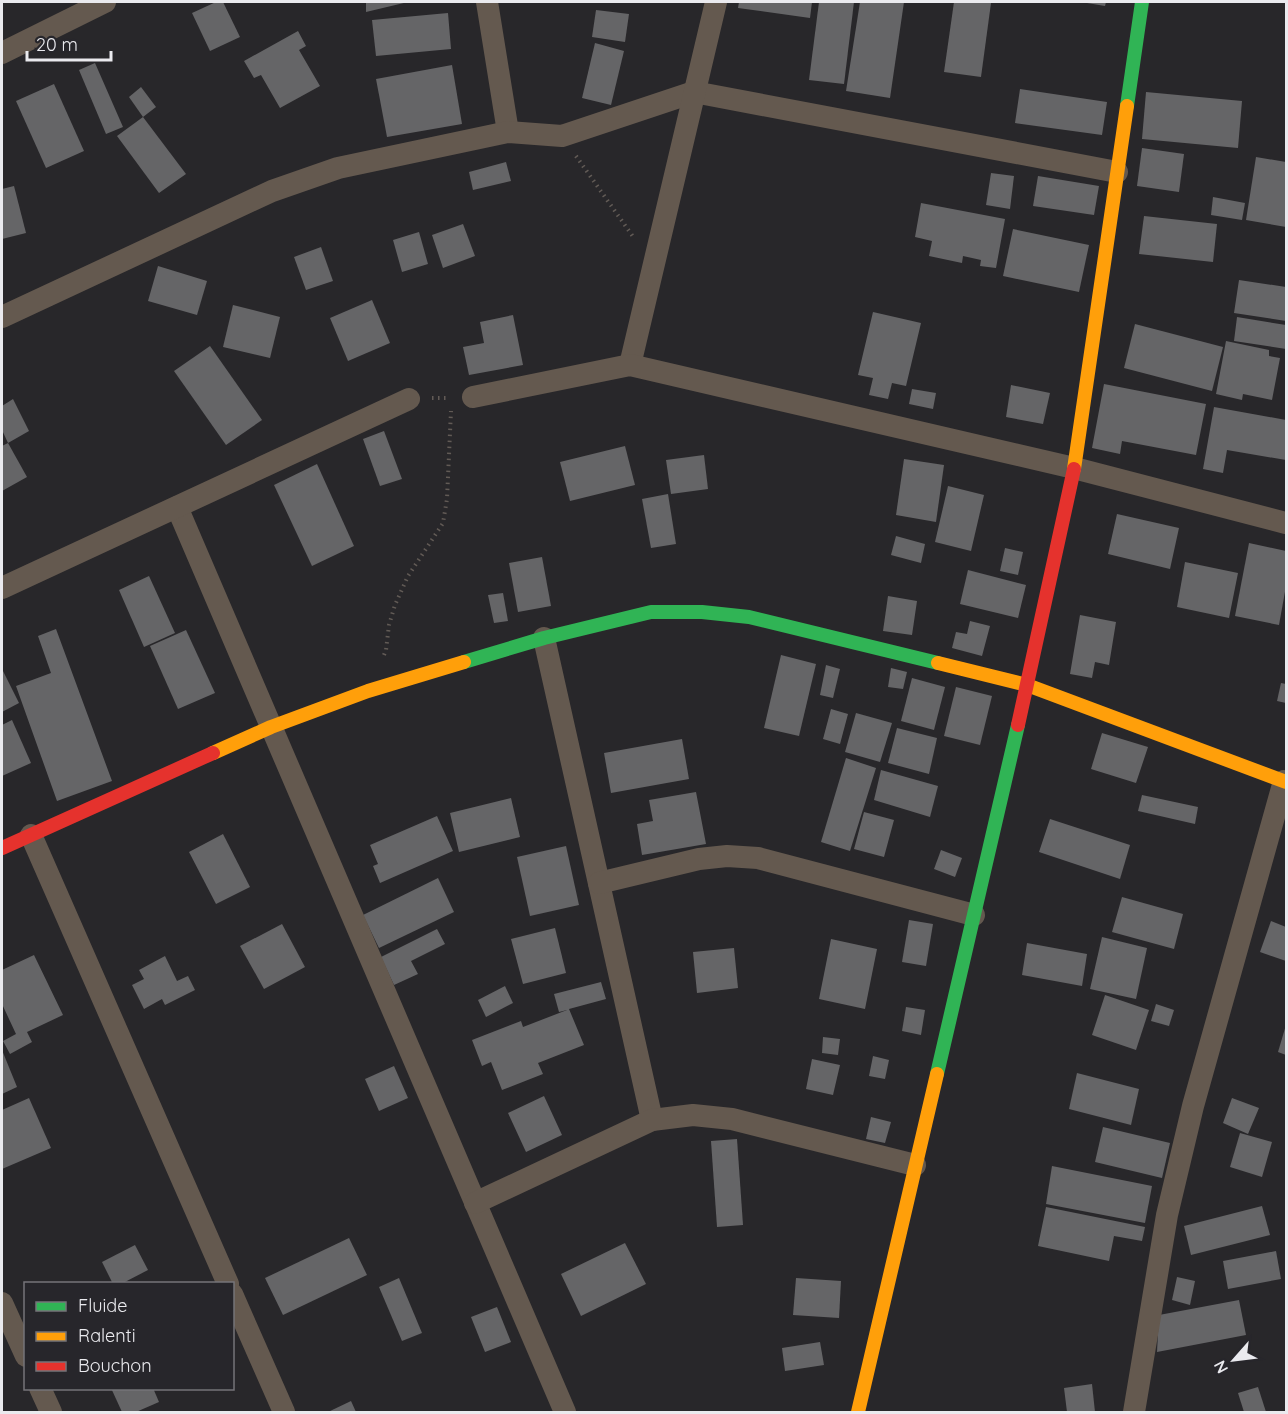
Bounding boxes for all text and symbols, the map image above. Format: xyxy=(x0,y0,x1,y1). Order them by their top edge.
scale bar xyxy=(27,24,111,62)
text: 20 m xyxy=(36,33,78,56)
legend xyxy=(24,1282,234,1390)
text: Fluide xyxy=(78,1294,127,1317)
text: Ralenti xyxy=(78,1324,136,1347)
north arrow xyxy=(1204,1330,1264,1390)
text: Bouchon xyxy=(78,1354,152,1377)
text: N xyxy=(1209,1357,1232,1377)

